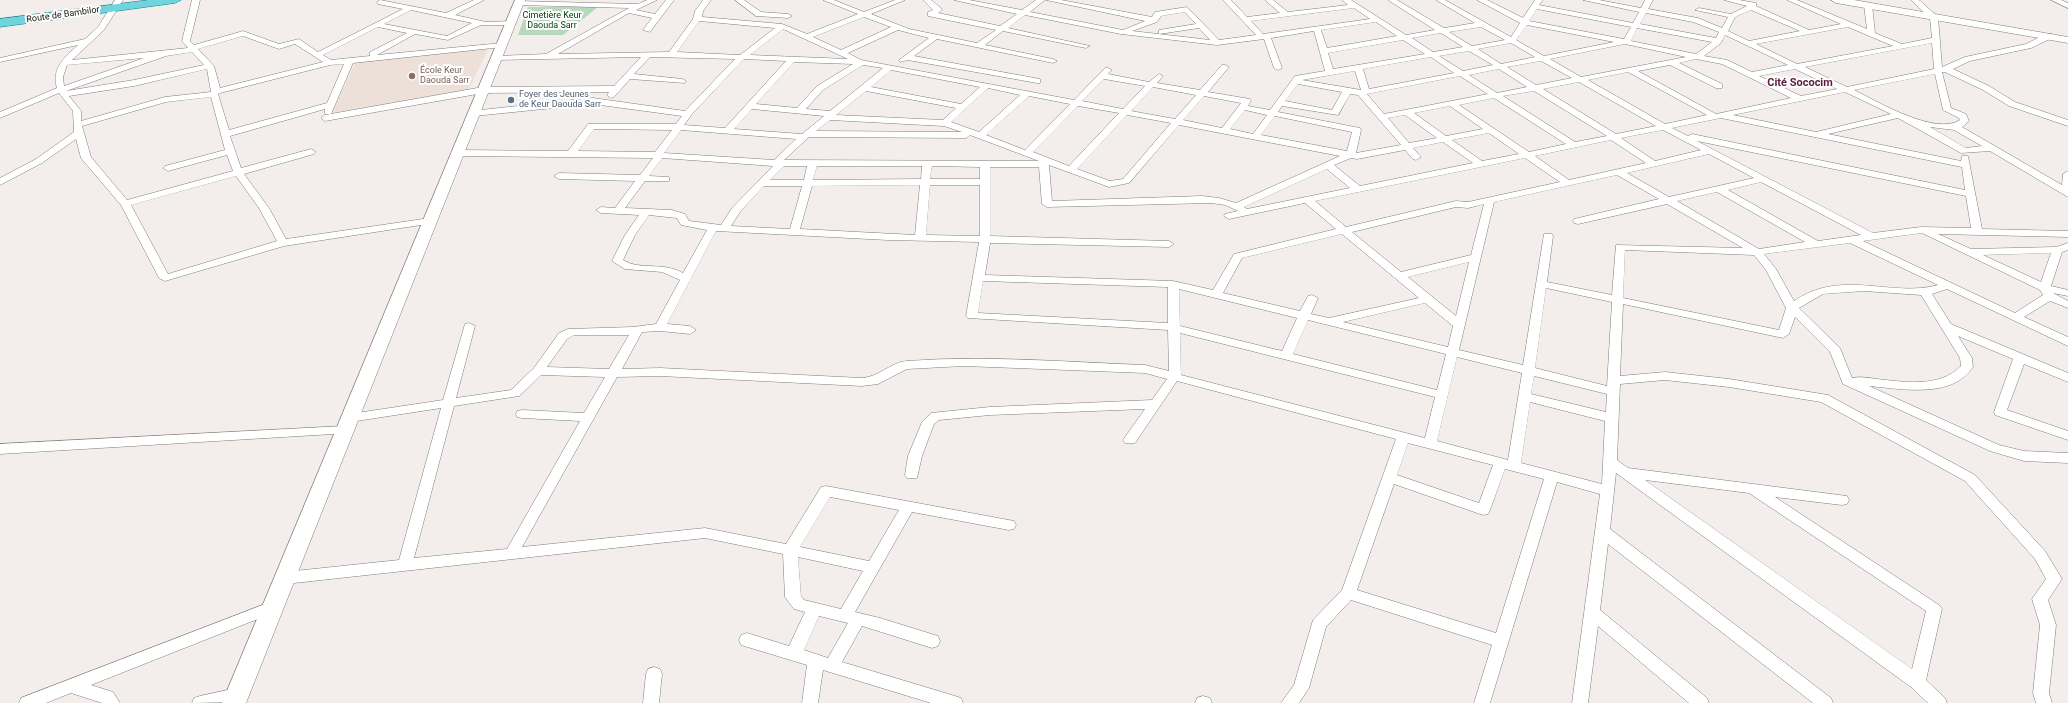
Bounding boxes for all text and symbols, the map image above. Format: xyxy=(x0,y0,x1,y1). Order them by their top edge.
street label: Route de Bambilor xyxy=(26,5,100,25)
park label: Cimetière Keur Daouda Sarr xyxy=(523,11,581,32)
place label: École Keur Daouda Sarr xyxy=(420,66,469,87)
marker: École Keur Daouda Sarr xyxy=(407,71,417,81)
district label: Cité Sococim xyxy=(1767,76,1833,90)
place label: Foyer des Jeunes de Keur Daouda Sarr xyxy=(519,90,601,111)
marker: Foyer des Jeunes de Keur Daouda Sarr xyxy=(506,95,516,105)

